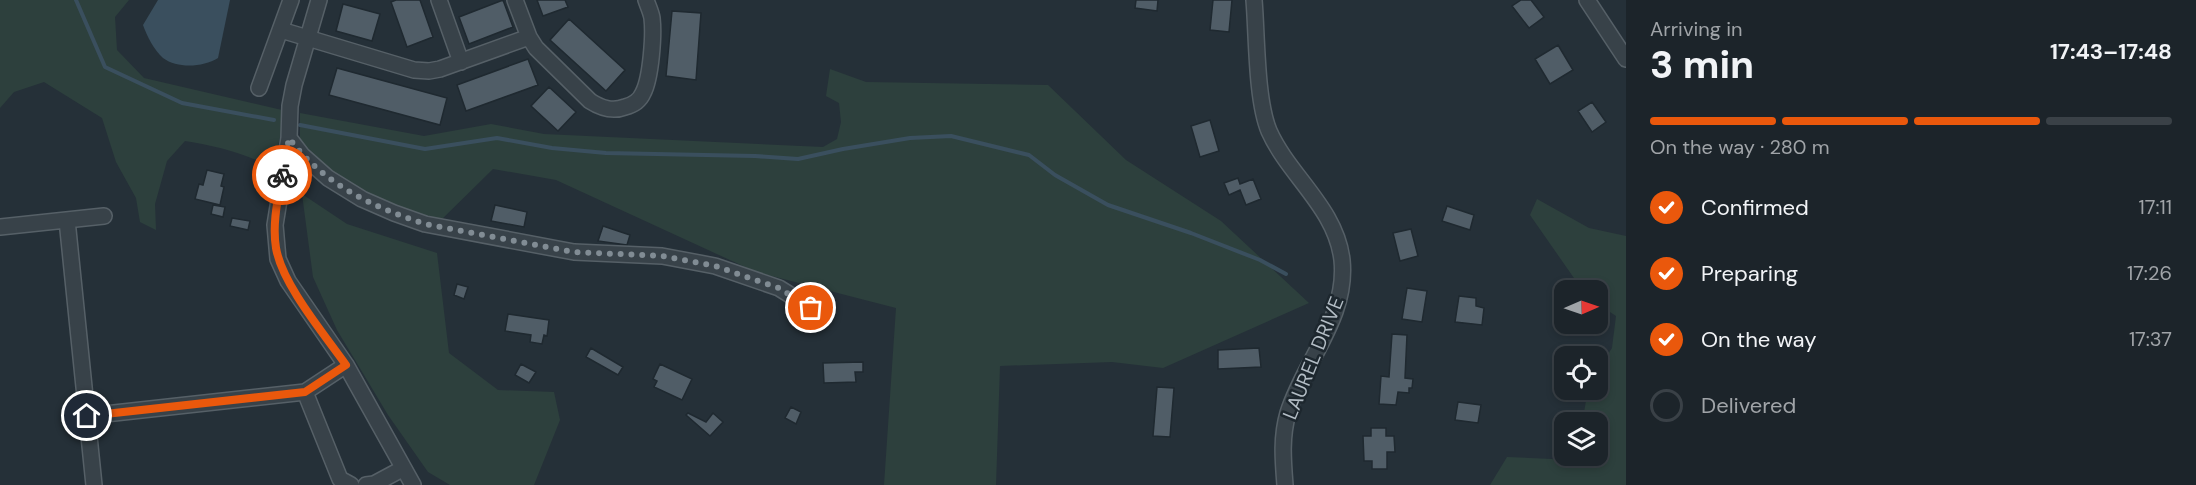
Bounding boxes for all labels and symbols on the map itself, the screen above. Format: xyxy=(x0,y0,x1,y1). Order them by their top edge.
courier xyxy=(252,145,312,205)
north arrow xyxy=(1554,280,1608,334)
pin xyxy=(785,282,836,333)
street label: LAUREL DRIVE xyxy=(1277,293,1349,423)
pin xyxy=(61,390,112,441)

